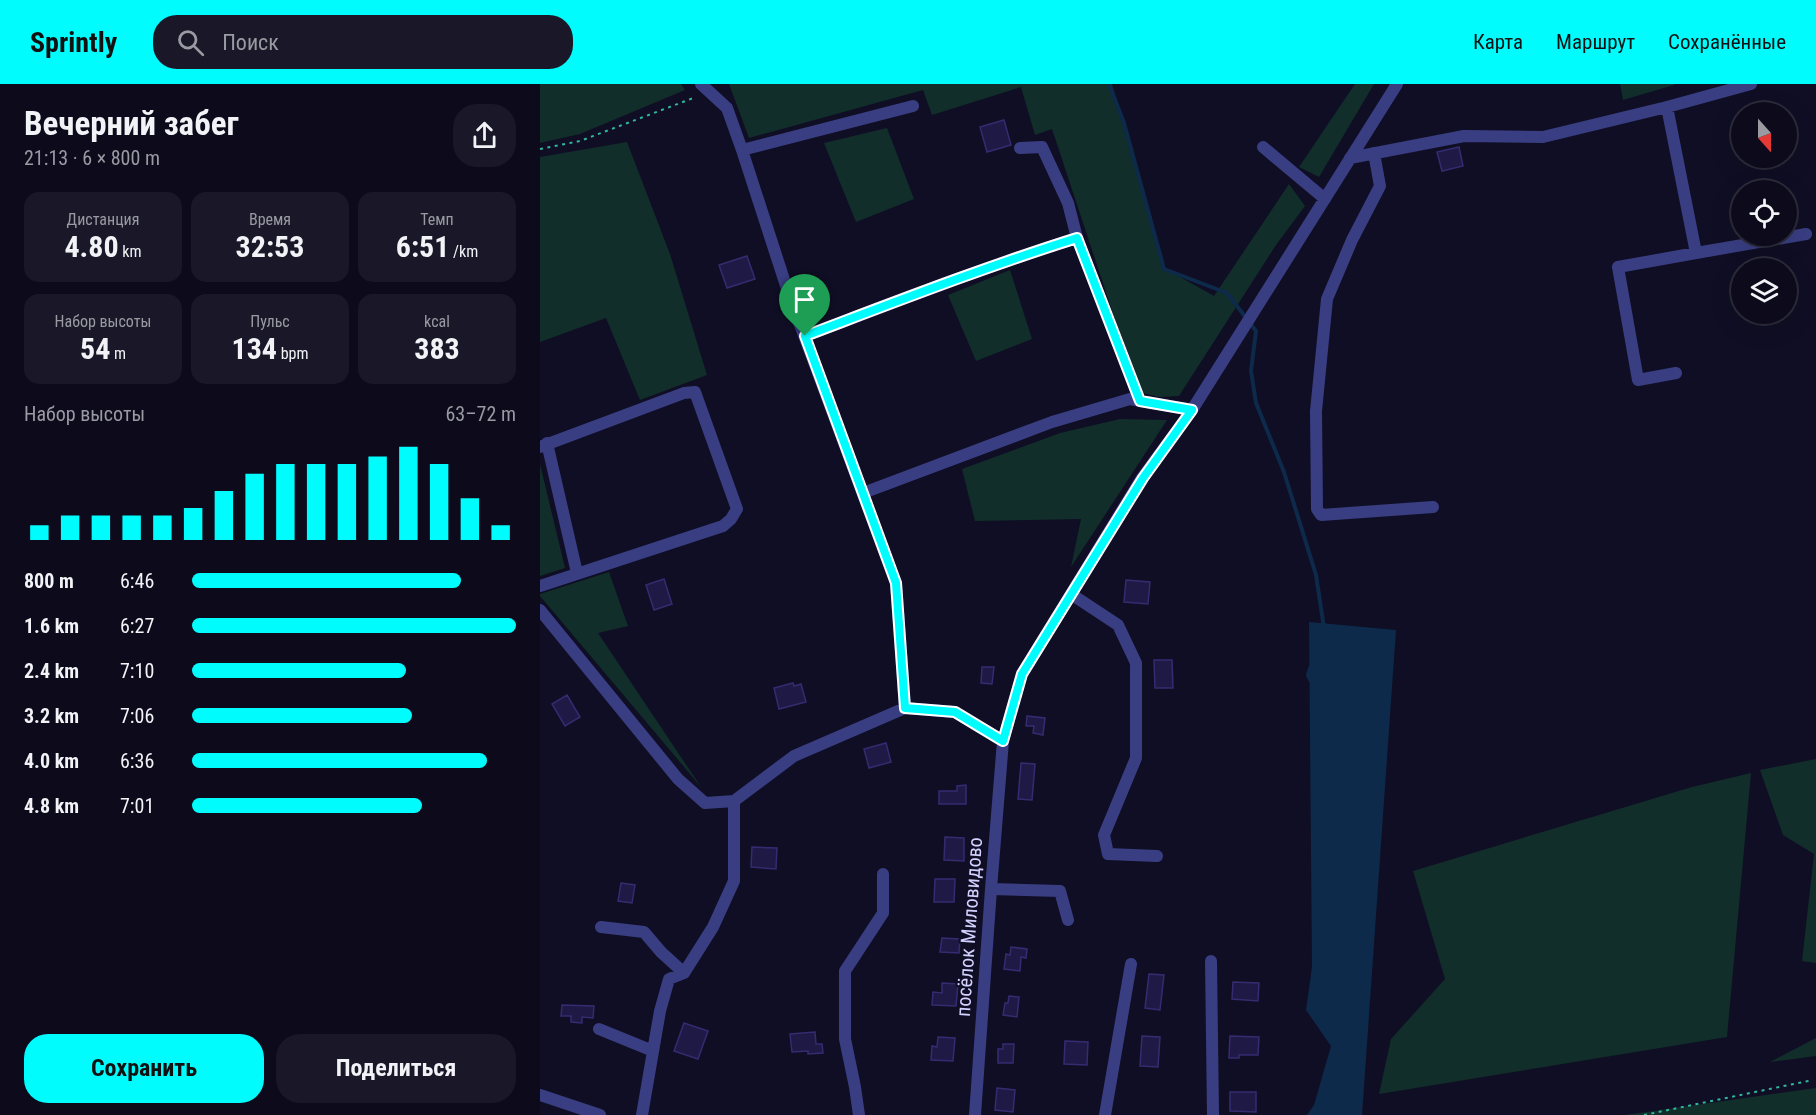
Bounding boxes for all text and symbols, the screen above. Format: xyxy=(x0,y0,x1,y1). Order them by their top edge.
search box xyxy=(153,15,573,69)
text: Sprintly xyxy=(30,26,117,59)
icon: search xyxy=(174,26,207,59)
text: Поиск xyxy=(222,30,279,55)
text: Карта xyxy=(1473,30,1523,54)
text: Маршрут xyxy=(1556,30,1635,54)
text: Сохранённые xyxy=(1668,30,1786,54)
north arrow xyxy=(1731,102,1797,168)
map controls xyxy=(1731,102,1797,324)
text: Вечерний забег xyxy=(24,104,239,143)
button: share xyxy=(453,104,516,167)
text: 21:13 · 6 × 800 m xyxy=(24,146,160,170)
button: locate xyxy=(1731,180,1797,246)
text: Дистанция xyxy=(67,210,139,229)
text: Время xyxy=(249,210,291,229)
text: Темп xyxy=(420,210,454,229)
text: 4.80 xyxy=(64,229,119,264)
text: 32:53 xyxy=(236,229,304,264)
text: 6:51 xyxy=(396,229,449,264)
text: km xyxy=(119,242,142,261)
text: /km xyxy=(449,242,478,261)
button: layers xyxy=(1731,258,1797,324)
pin xyxy=(779,274,830,336)
icon: arrive xyxy=(788,283,821,316)
text: Набор высоты xyxy=(55,312,151,331)
text: Пульс xyxy=(250,312,290,331)
text: kcal xyxy=(424,312,450,331)
text: 54 xyxy=(80,331,110,366)
text: 134 xyxy=(232,331,277,366)
text: 383 xyxy=(414,331,460,366)
text: m xyxy=(110,344,126,363)
text: bpm xyxy=(277,344,308,363)
text: Набор высоты xyxy=(24,402,145,426)
text: 63–72 m xyxy=(445,402,516,426)
text: 800 m xyxy=(24,569,74,593)
text: 6:46 xyxy=(120,569,154,593)
text: 1.6 km xyxy=(24,614,79,638)
text: 6:27 xyxy=(120,614,154,638)
text: 2.4 km xyxy=(24,659,79,683)
text: 7:10 xyxy=(120,659,154,683)
text: 3.2 km xyxy=(24,704,79,728)
text: 7:06 xyxy=(120,704,154,728)
text: 4.0 km xyxy=(24,749,79,773)
text: 6:36 xyxy=(120,749,154,773)
text: 4.8 km xyxy=(24,794,79,818)
text: 7:01 xyxy=(120,794,154,818)
street label: посёлок Миловидово xyxy=(951,836,987,1018)
button: Сохранить xyxy=(24,1034,264,1103)
button: Поделиться xyxy=(276,1034,516,1103)

